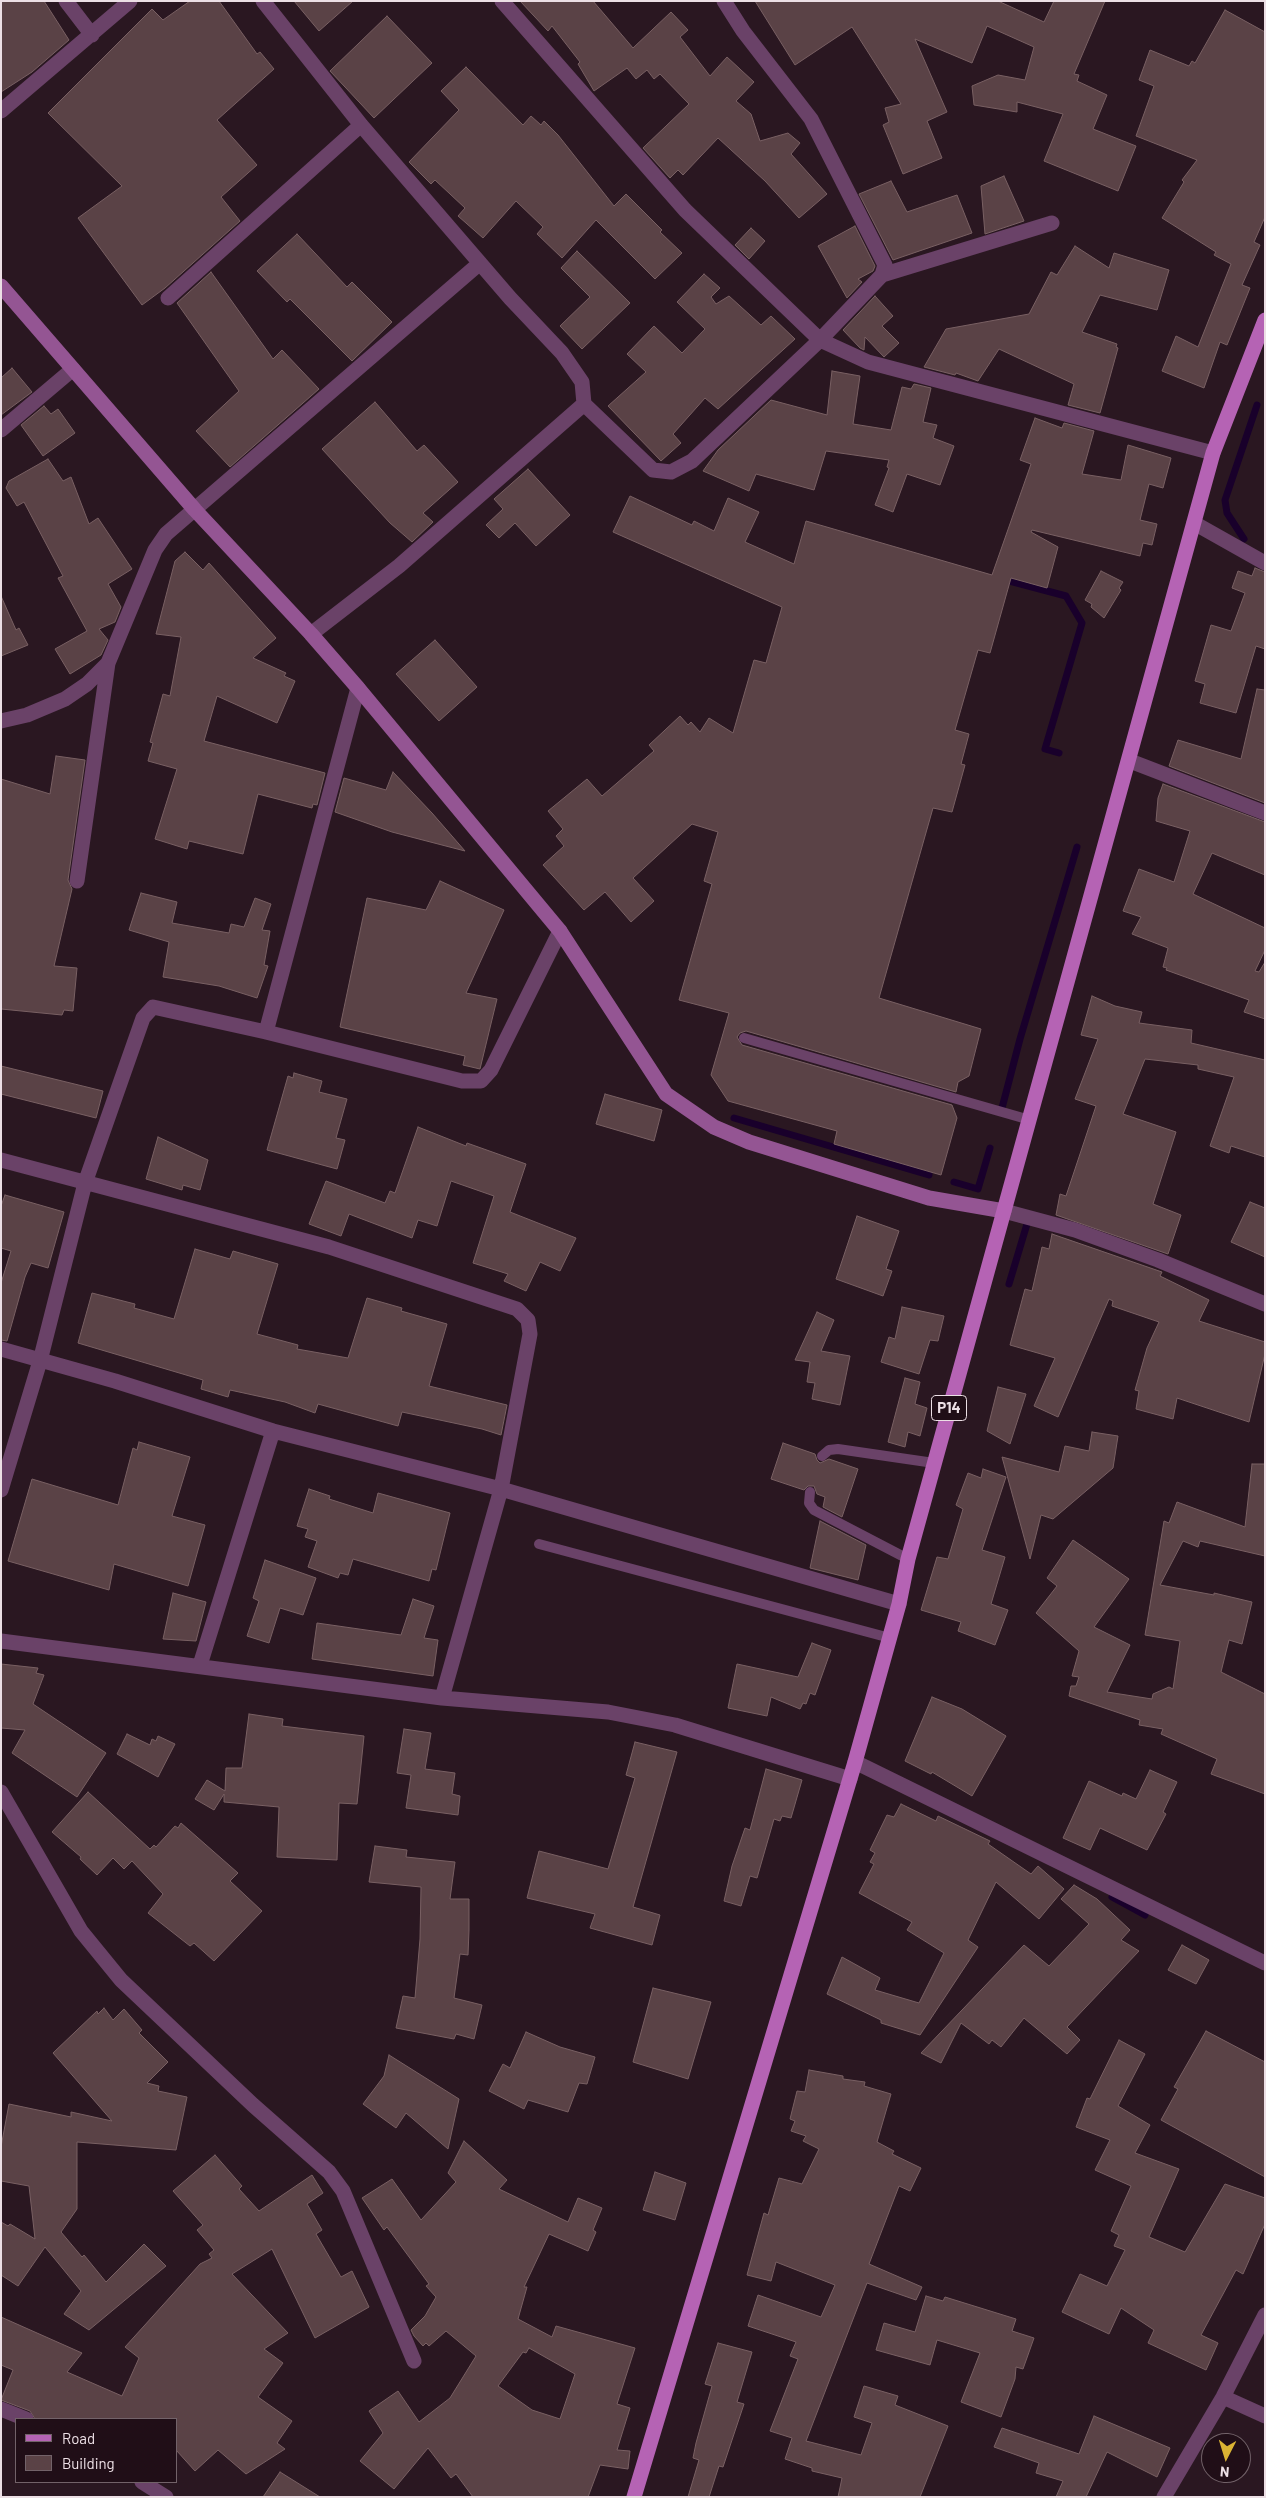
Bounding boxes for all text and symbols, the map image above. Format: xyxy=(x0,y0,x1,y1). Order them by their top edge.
road number: P14 xyxy=(932,1396,966,1420)
legend xyxy=(15,2418,178,2483)
text: Road xyxy=(62,2429,95,2447)
north arrow xyxy=(1201,2433,1251,2483)
text: Building xyxy=(62,2454,115,2472)
text: N xyxy=(1219,2464,1230,2481)

